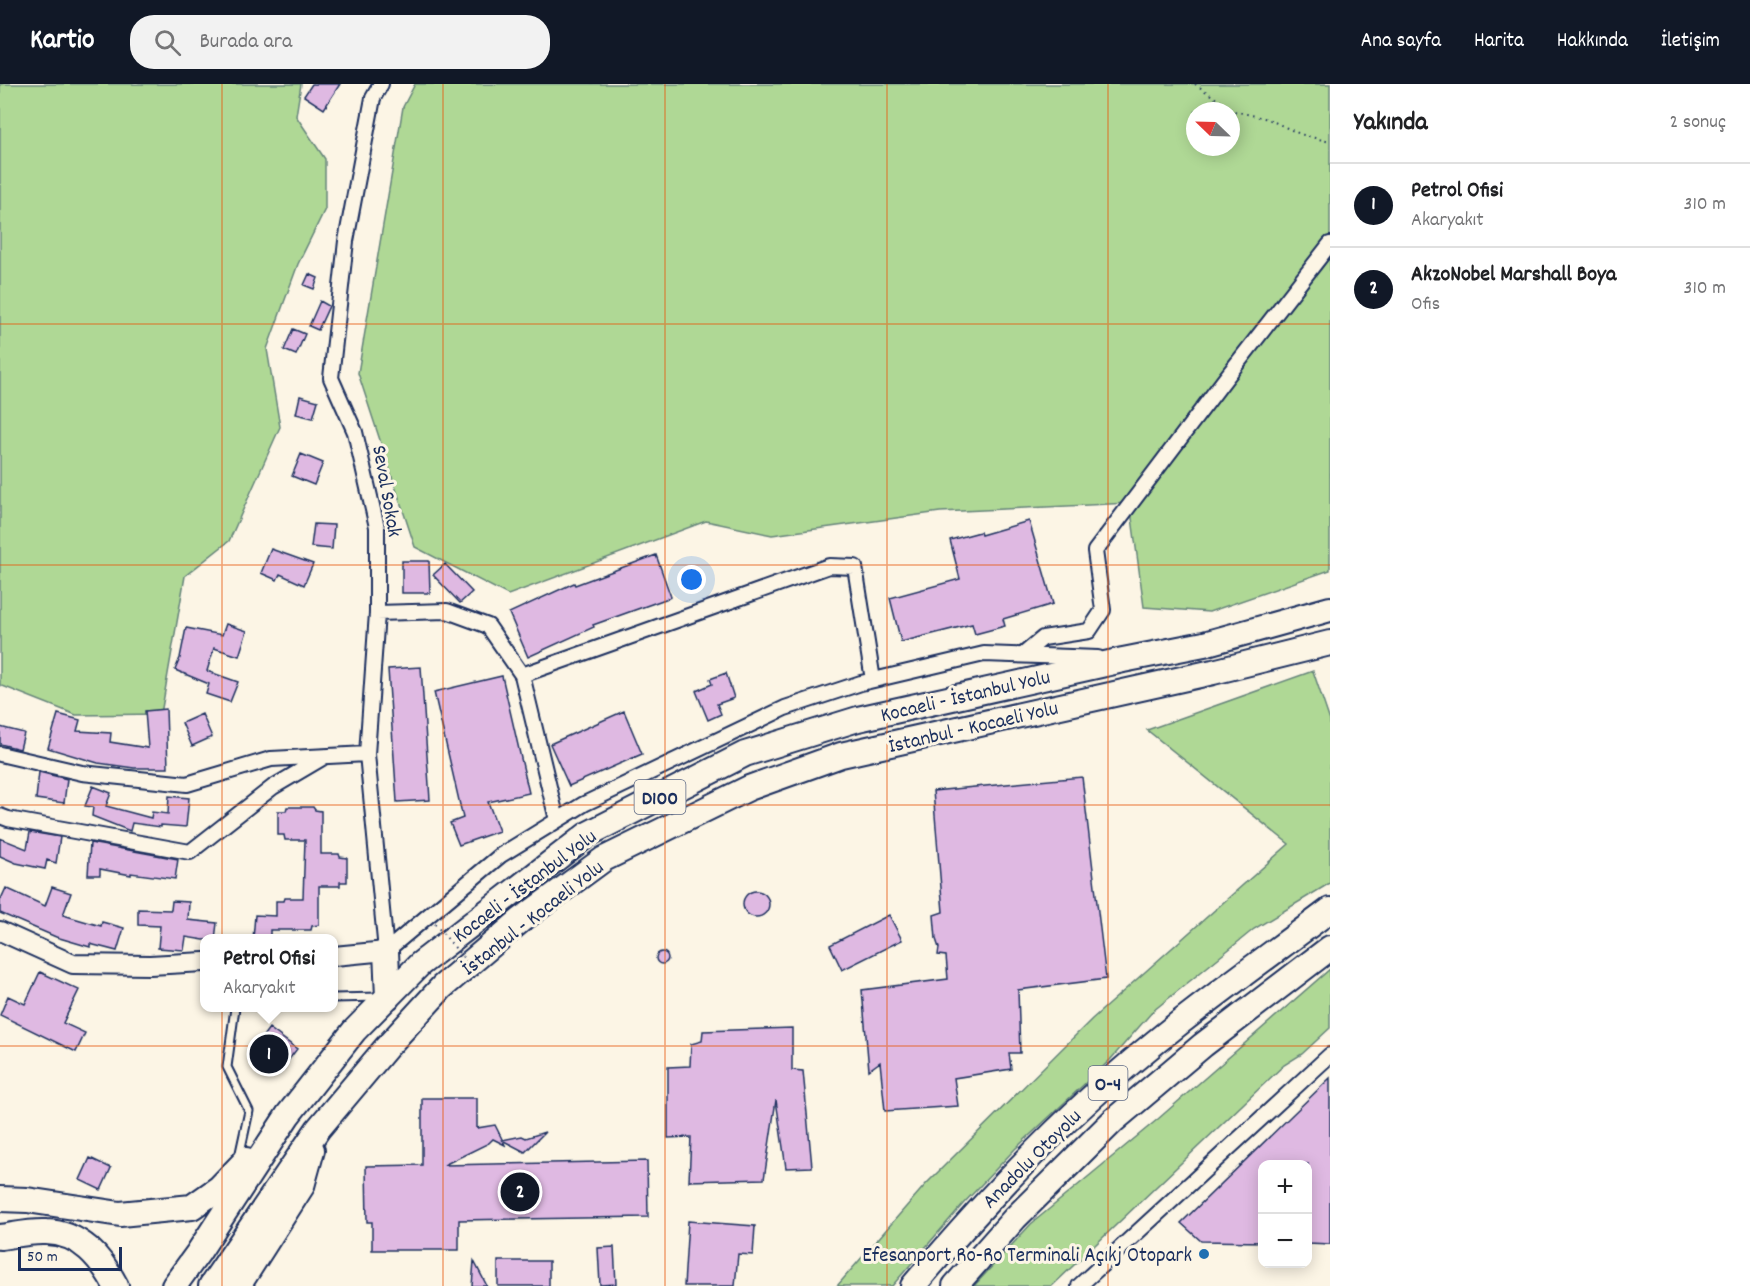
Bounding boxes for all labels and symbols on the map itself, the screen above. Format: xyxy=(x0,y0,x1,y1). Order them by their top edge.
north arrow xyxy=(1186,102,1240,156)
street label: Seval Sokak xyxy=(362,443,408,540)
your location xyxy=(677,565,706,594)
street label: Kocaeli - İstanbul Yolu xyxy=(878,664,1053,732)
street label: İstanbul - Kocaeli Yolu xyxy=(886,695,1061,763)
road number: D100 xyxy=(634,780,686,814)
street label: Kocaeli - İstanbul Yolu xyxy=(448,823,604,952)
street label: İstanbul - Kocaeli Yolu xyxy=(456,854,611,985)
pin: 1 xyxy=(250,1032,288,1076)
road number: O-4 xyxy=(1088,1066,1128,1100)
street label: Anadolu Otoyolu xyxy=(977,1104,1090,1217)
pin: 2 xyxy=(500,1170,540,1214)
place label: Efesanport Ro-Ro Terminali Açıkj Otopark xyxy=(862,1242,1192,1272)
scale bar xyxy=(18,1244,122,1272)
marker: Efesanport Ro-Ro Terminali Açıkj Otopark xyxy=(1197,1247,1211,1261)

